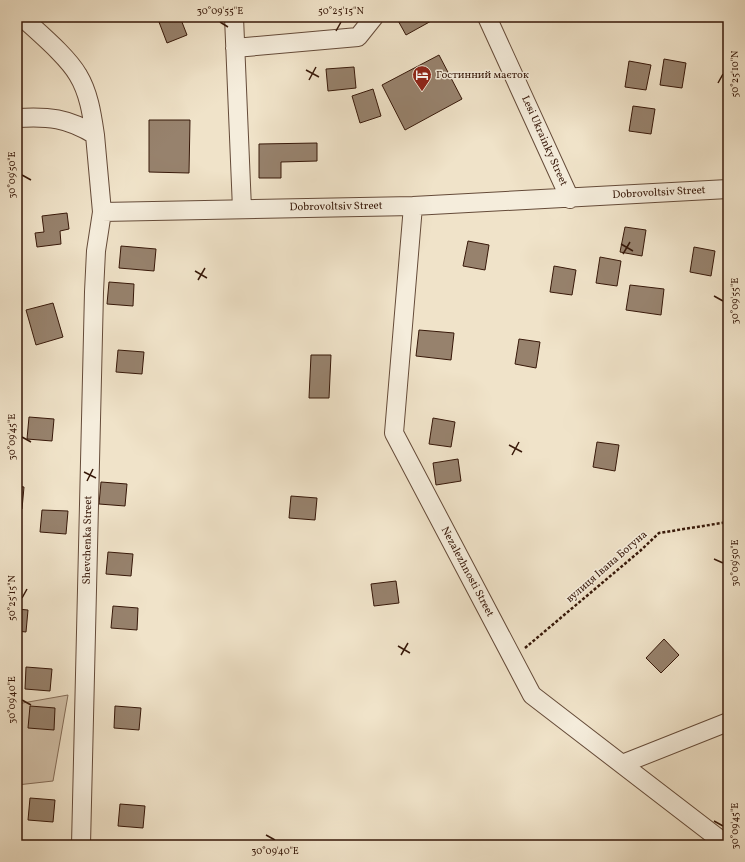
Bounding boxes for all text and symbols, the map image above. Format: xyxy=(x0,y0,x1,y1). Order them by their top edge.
text: 30°09'55"E xyxy=(197,4,243,18)
text: 50°25'15"N xyxy=(318,4,364,18)
text: 50°25'10"N xyxy=(728,50,742,97)
hotel icon: Гостинний маєток xyxy=(411,64,433,92)
place label: Гостинний маєток xyxy=(436,68,529,83)
street label: Lesi Ukrainky Street xyxy=(517,93,571,189)
text: 30°09'50"E xyxy=(5,151,19,199)
street label: Dobrovoltsiv Street xyxy=(612,183,706,203)
street label: Dobrovoltsiv Street xyxy=(289,199,383,215)
text: 30°09'55"E xyxy=(728,278,742,324)
text: 30°09'45"E xyxy=(5,414,19,460)
street label: Shevchenka Street xyxy=(80,495,96,585)
street label: Nezalezhnosti Street xyxy=(437,524,497,620)
street label: вулиця Івана Богуна xyxy=(563,527,651,606)
text: 30°09'50"E xyxy=(728,539,742,587)
text: 50°25'15"N xyxy=(5,575,19,621)
text: 30°09'40"E xyxy=(5,676,19,724)
text: 30°09'45"E xyxy=(728,803,742,849)
text: 30°09'40"E xyxy=(251,844,299,858)

